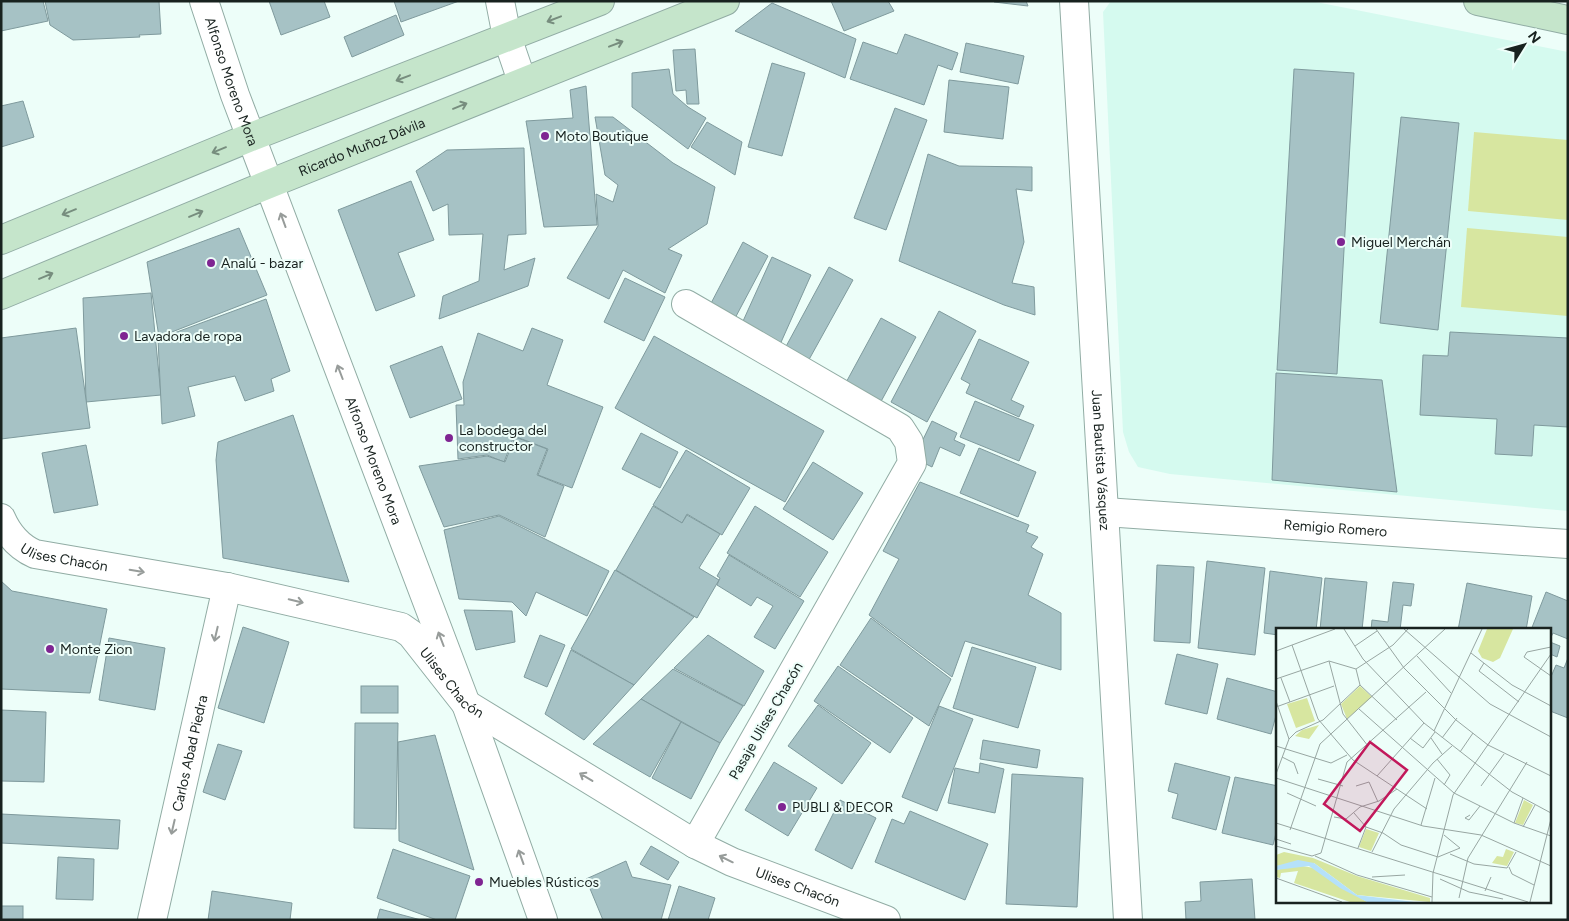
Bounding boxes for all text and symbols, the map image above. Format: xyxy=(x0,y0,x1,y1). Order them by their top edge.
street label: Alfonso Moreno Mora xyxy=(201,15,262,148)
one-way arrow xyxy=(547,15,563,24)
north arrow xyxy=(1499,20,1549,70)
text: N xyxy=(1524,28,1544,47)
one-way arrow xyxy=(608,39,623,48)
one-way arrow xyxy=(396,74,411,83)
one-way arrow xyxy=(452,101,467,110)
street label: Ricardo Muñoz Dávila xyxy=(296,114,427,180)
place label: Moto Boutique xyxy=(555,128,649,145)
marker: Moto Boutique xyxy=(539,130,551,142)
one-way arrow xyxy=(212,146,227,156)
one-way arrow xyxy=(62,208,77,218)
one-way arrow xyxy=(188,209,203,218)
one-way arrow xyxy=(278,213,287,229)
place label: Miguel Merchán xyxy=(1351,234,1451,251)
marker: Miguel Merchán xyxy=(1335,236,1347,248)
place label: Analú - bazar xyxy=(221,255,303,272)
marker: Analú - bazar xyxy=(205,257,217,269)
one-way arrow xyxy=(38,271,53,281)
place label: Lavadora de ropa xyxy=(134,328,242,345)
marker: Lavadora de ropa xyxy=(118,330,130,342)
one-way arrow xyxy=(335,365,344,381)
street label: Juan Bautista Vásquez xyxy=(1088,389,1114,531)
street label: Alfonso Moreno Mora xyxy=(342,394,406,527)
place label: La bodega del constructor xyxy=(459,422,547,455)
marker: La bodega del constructor xyxy=(443,432,455,444)
street label: Remigio Romero xyxy=(1283,516,1388,540)
street label: Ulises Chacón xyxy=(17,539,109,575)
one-way arrow xyxy=(128,567,144,577)
one-way arrow xyxy=(288,597,304,606)
one-way arrow xyxy=(211,626,220,642)
inset map xyxy=(1276,628,1552,904)
one-way arrow xyxy=(436,632,445,647)
place label: Monte Zion xyxy=(60,641,132,658)
marker: Monte Zion xyxy=(44,643,56,655)
street label: Ulises Chacón xyxy=(416,644,487,721)
street label: Pasaje Ulises Chacón xyxy=(725,659,807,783)
street label: Carlos Abad Piedra xyxy=(168,693,211,813)
one-way arrow xyxy=(579,772,593,782)
place label: PUBLI & DECOR xyxy=(792,799,893,816)
marker: PUBLI & DECOR xyxy=(776,801,788,813)
one-way arrow xyxy=(167,819,177,835)
one-way arrow xyxy=(516,850,525,866)
one-way arrow xyxy=(719,854,734,863)
street label: Ulises Chacón xyxy=(753,863,843,910)
place label: Muebles Rústicos xyxy=(489,874,599,891)
marker: Muebles Rústicos xyxy=(473,876,485,888)

